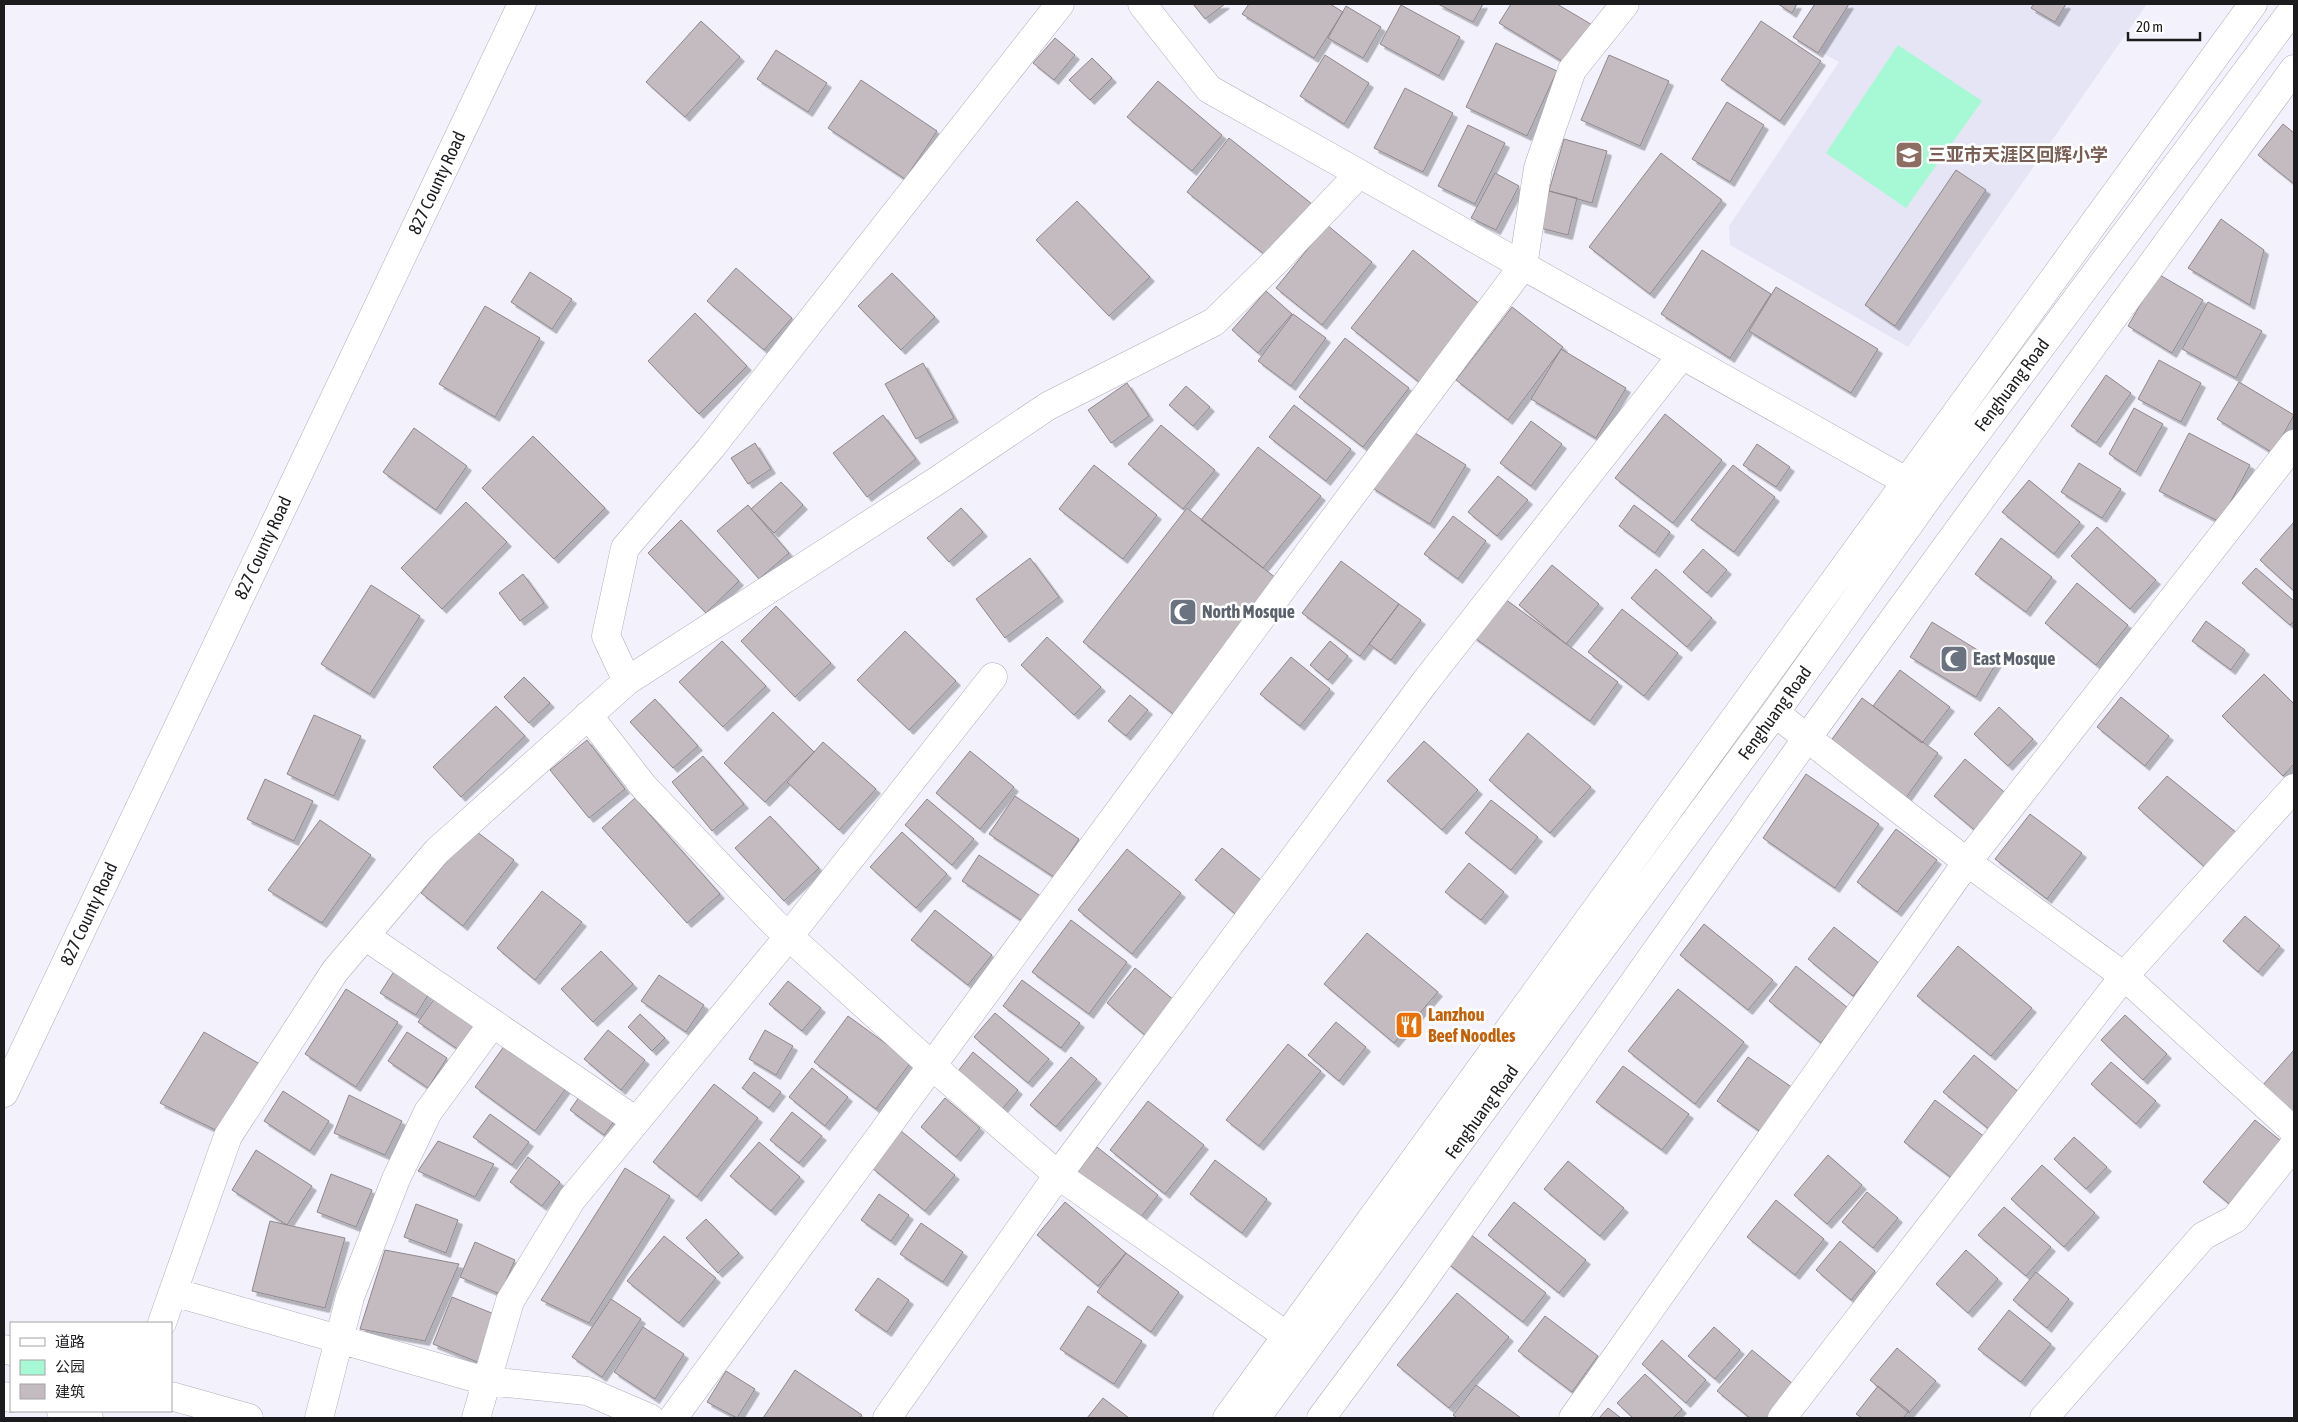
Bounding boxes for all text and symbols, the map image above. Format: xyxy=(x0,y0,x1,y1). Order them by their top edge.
scale bar xyxy=(2128,10,2200,42)
text: 20 m xyxy=(2136,18,2163,35)
street label: 827 County Road xyxy=(404,128,470,238)
school or university icon: 三亚市天涯区回辉小学 xyxy=(1894,140,1924,170)
place label: 三亚市天涯区回辉小学 xyxy=(1928,144,2108,165)
street label: Fenghuang Road xyxy=(1970,334,2053,435)
street label: 827 County Road xyxy=(230,493,296,603)
mosque icon: North Mosque xyxy=(1168,597,1198,627)
place label: North Mosque xyxy=(1202,601,1295,622)
mosque icon: East Mosque xyxy=(1939,644,1969,674)
place label: East Mosque xyxy=(1973,648,2055,669)
street label: Fenghuang Road xyxy=(1734,662,1816,764)
street label: 827 County Road xyxy=(56,859,122,969)
place label: Lanzhou Beef Noodles xyxy=(1428,1004,1516,1046)
restaurant icon: Lanzhou Beef Noodles xyxy=(1394,1010,1424,1040)
street label: Fenghuang Road xyxy=(1441,1061,1523,1163)
legend xyxy=(10,1322,172,1412)
text: 道路 xyxy=(55,1333,85,1350)
text: 公园 xyxy=(55,1358,85,1375)
text: 建筑 xyxy=(55,1383,85,1400)

